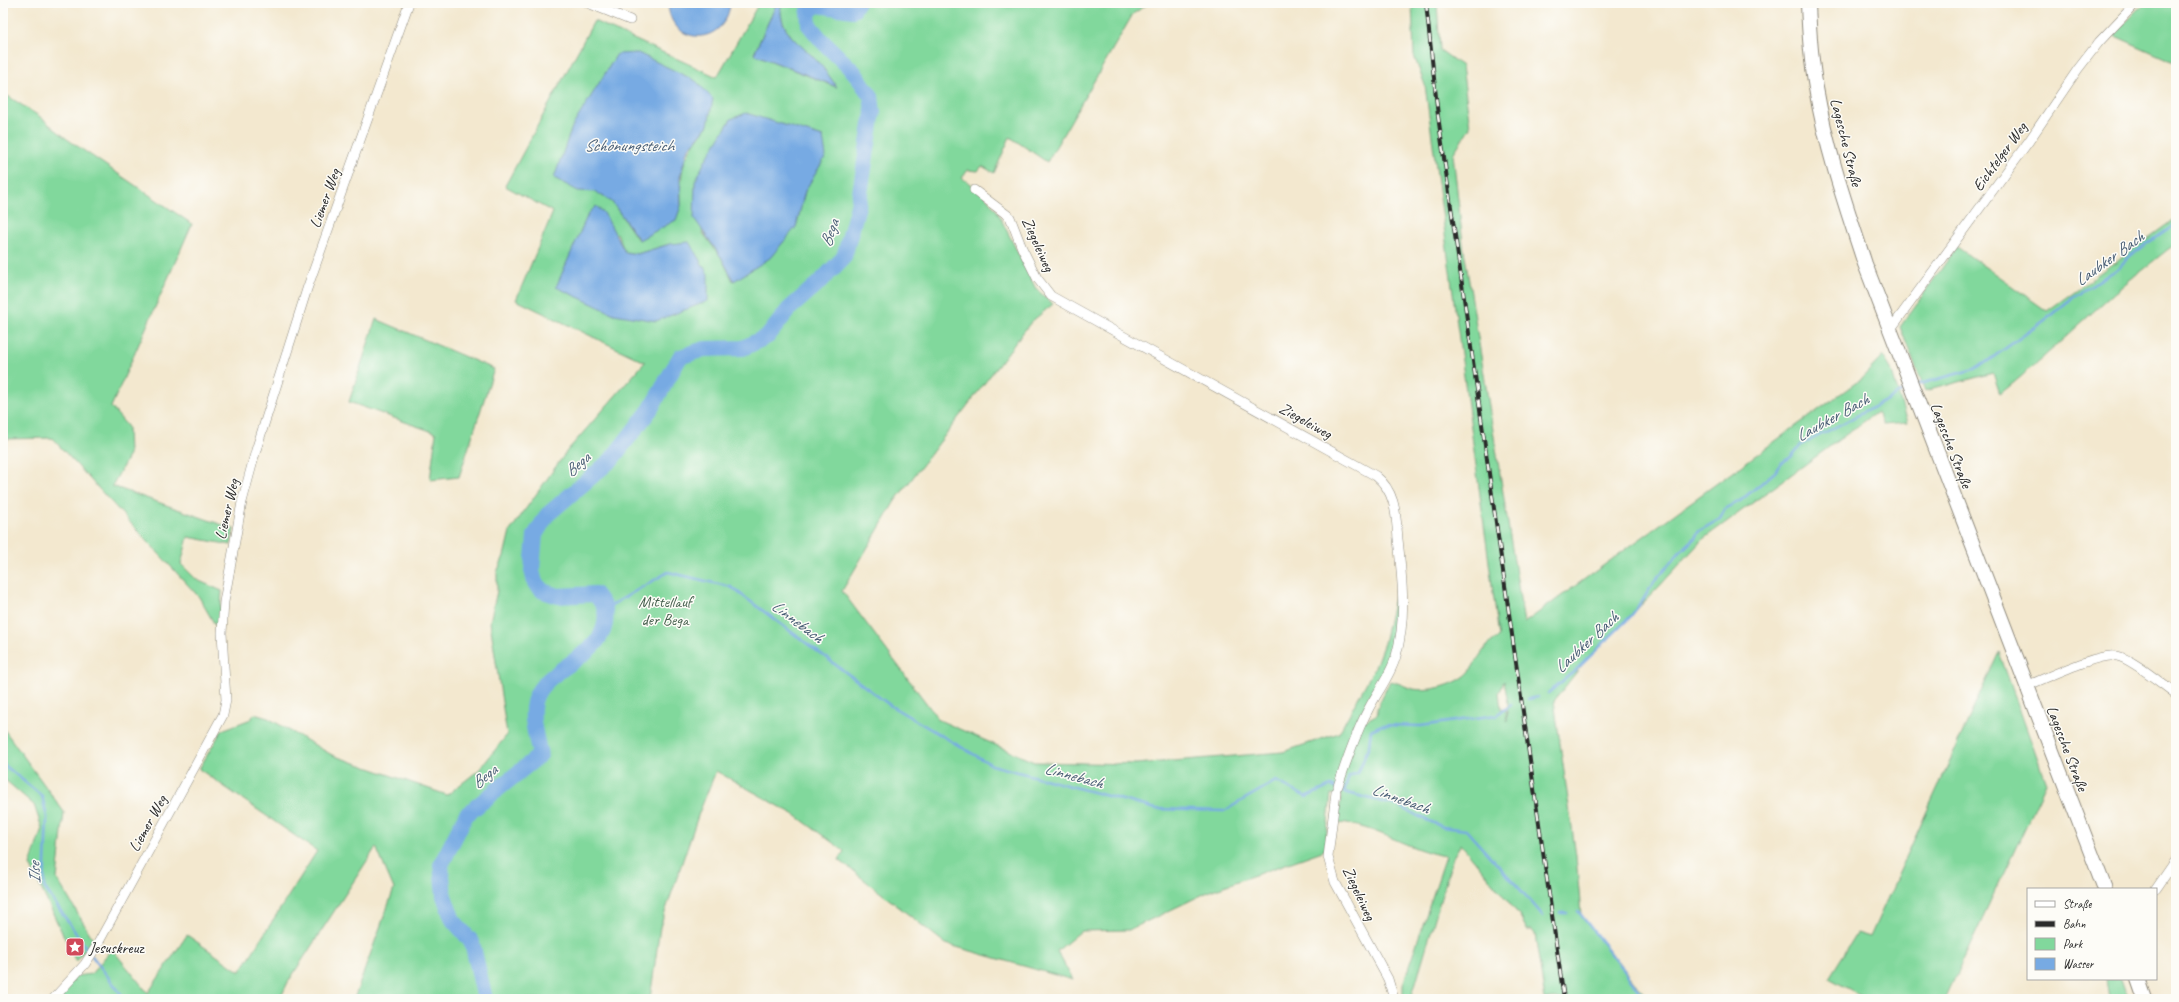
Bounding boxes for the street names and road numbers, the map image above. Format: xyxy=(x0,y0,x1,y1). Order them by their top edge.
street label: Lagesche Straße xyxy=(1825,96,1867,190)
street label: Eichtelger Weg xyxy=(1968,117,2032,195)
street label: Liemer Weg xyxy=(305,165,345,231)
street label: Ziegeleiweg xyxy=(1017,214,1059,276)
street label: Ziegeleiweg xyxy=(1276,398,1337,444)
street label: Lagesche Straße xyxy=(1926,400,1977,493)
street label: Liemer Weg xyxy=(210,476,244,541)
street label: Lagesche Straße xyxy=(2042,703,2093,796)
street label: Liemer Weg xyxy=(124,791,172,855)
street label: Ziegeleiweg xyxy=(1338,863,1381,925)

